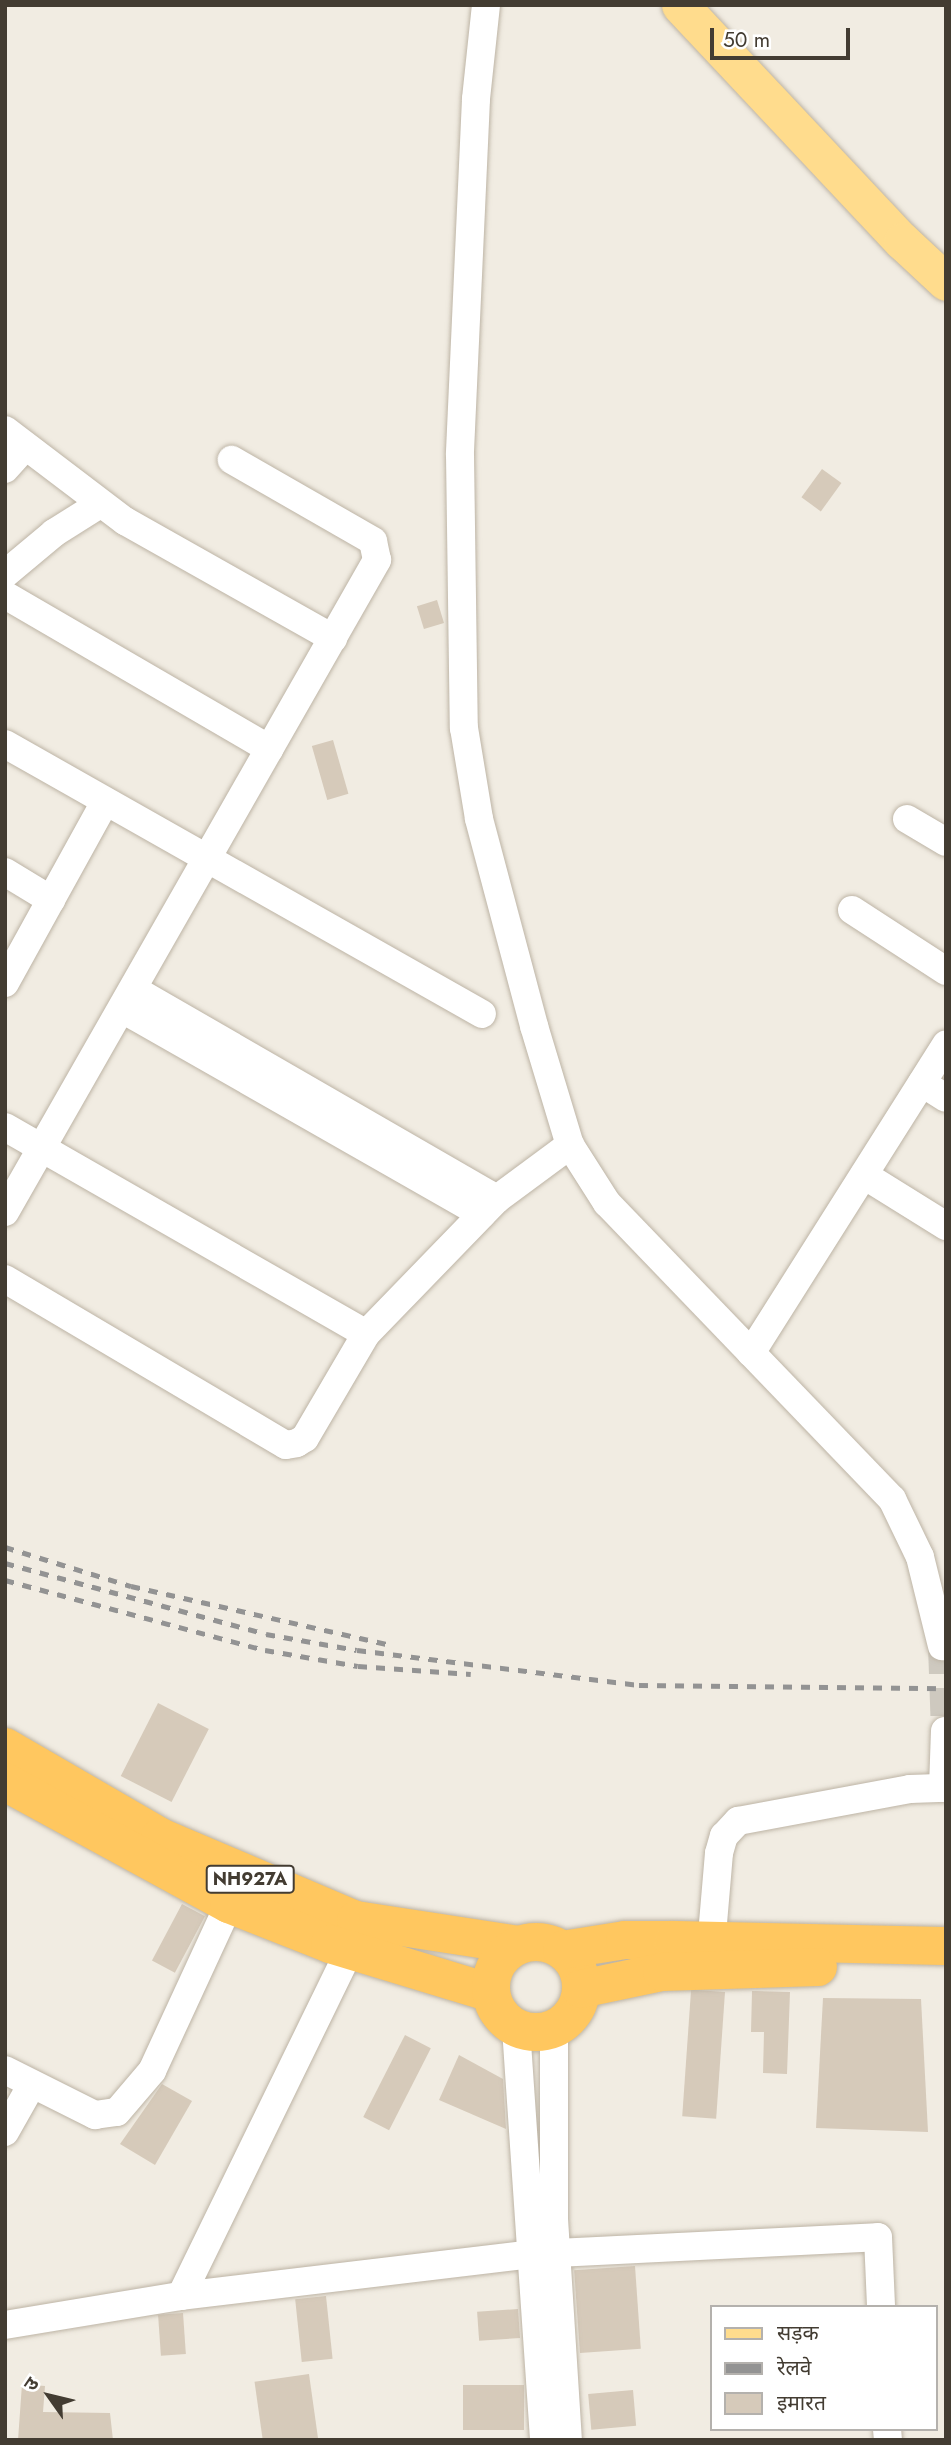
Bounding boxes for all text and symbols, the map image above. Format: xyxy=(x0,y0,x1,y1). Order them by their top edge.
scale bar xyxy=(713,14,853,58)
text: 50 m xyxy=(723,25,770,55)
road number: NH927A xyxy=(204,1865,296,1894)
legend xyxy=(710,2305,937,2431)
text: सड़क xyxy=(777,2318,819,2348)
text: रेलवे xyxy=(777,2353,812,2383)
north arrow xyxy=(14,2361,84,2431)
text: उ xyxy=(17,2372,45,2396)
text: इमारत xyxy=(777,2388,826,2418)

